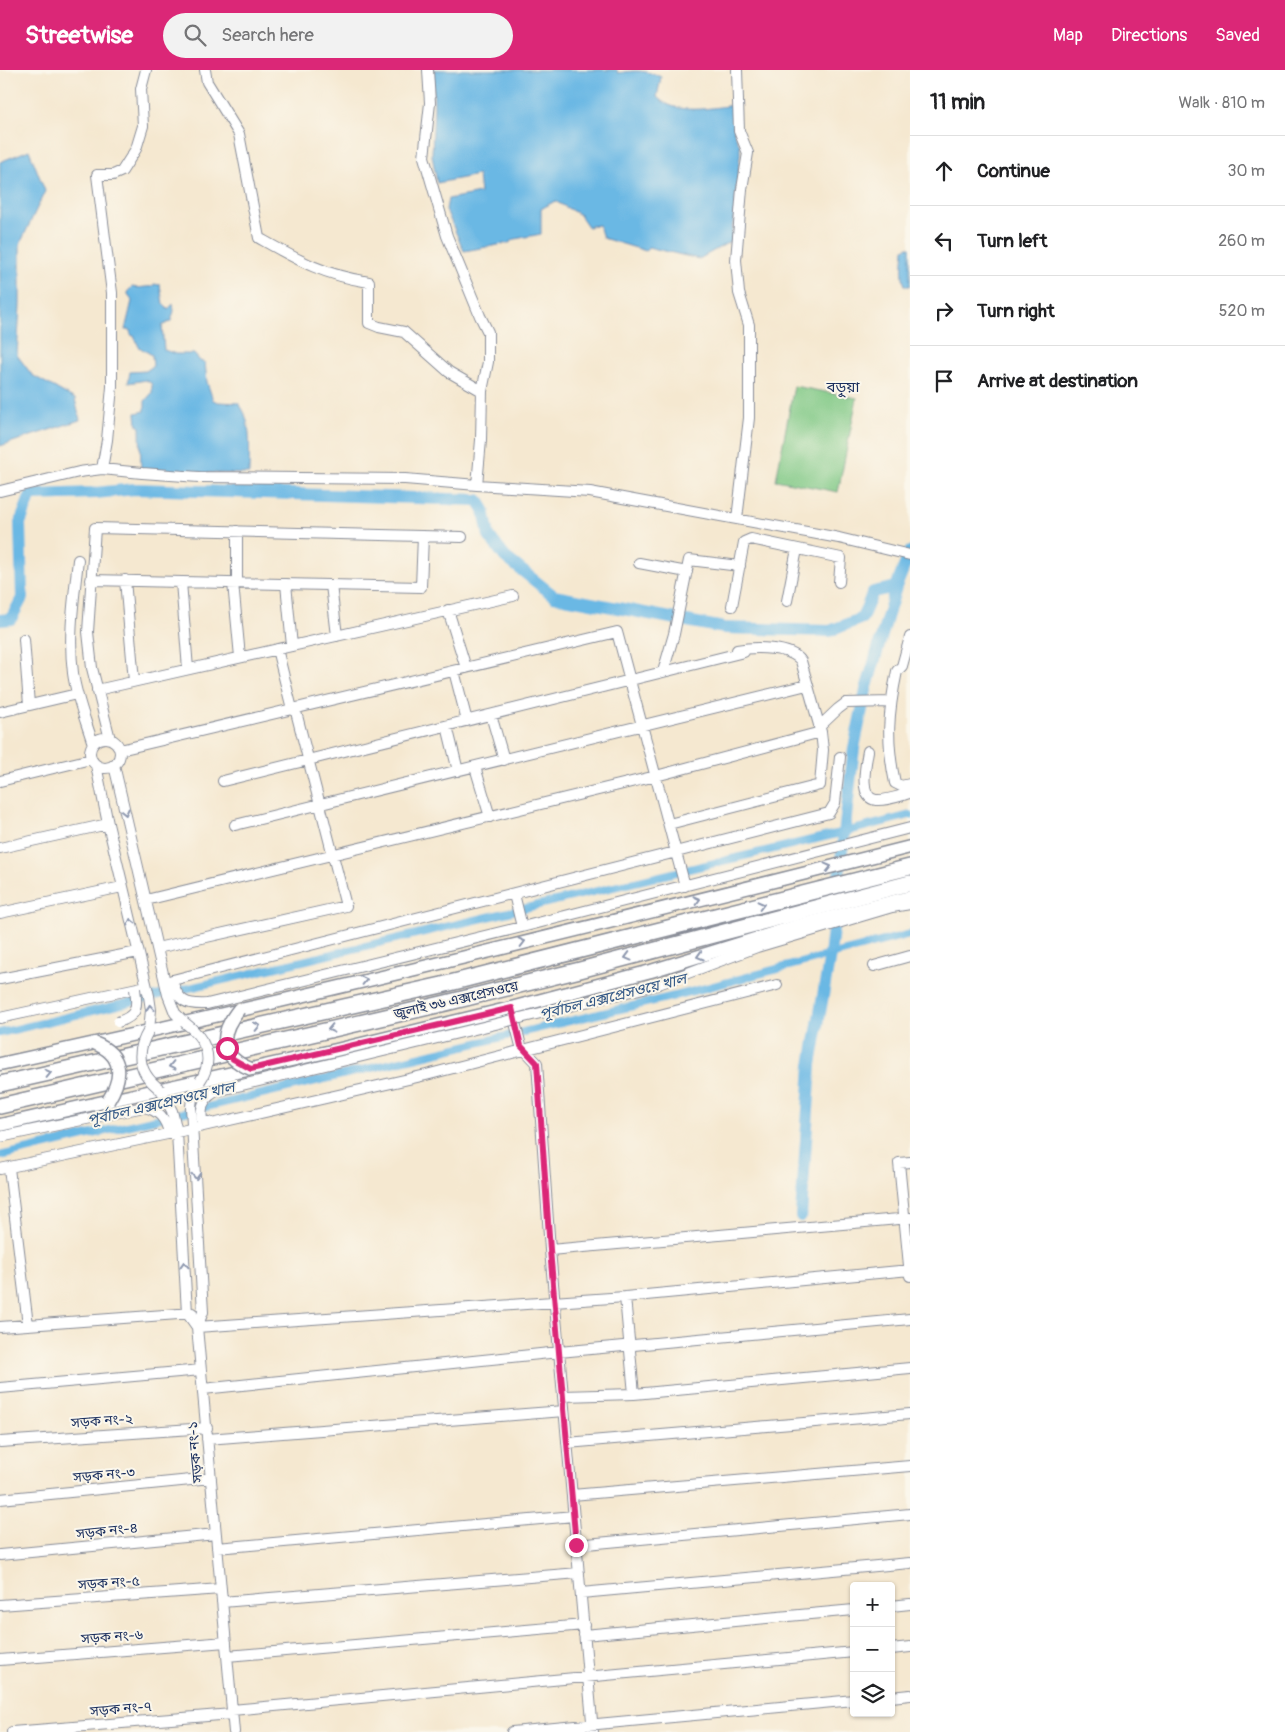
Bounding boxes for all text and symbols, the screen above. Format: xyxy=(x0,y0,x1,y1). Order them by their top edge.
search box xyxy=(163,13,513,58)
text: Streetwise xyxy=(25,21,133,50)
icon: search xyxy=(181,21,209,49)
text: Search here xyxy=(221,23,314,47)
text: Map xyxy=(1053,24,1083,47)
text: Directions xyxy=(1111,24,1187,47)
text: Saved xyxy=(1215,24,1260,47)
text: 11 min xyxy=(930,89,985,116)
text: Walk · 810 m xyxy=(1178,93,1265,113)
icon: ahead xyxy=(930,157,958,185)
text: Continue xyxy=(977,159,1050,183)
text: 30 m xyxy=(1227,161,1265,181)
icon: left xyxy=(930,227,958,255)
text: Turn left xyxy=(977,229,1047,253)
text: 260 m xyxy=(1218,231,1265,251)
icon: right xyxy=(930,297,958,325)
text: Turn right xyxy=(977,299,1055,323)
text: 520 m xyxy=(1219,301,1265,321)
icon: arrive xyxy=(930,367,958,395)
text: Arrive at destination xyxy=(977,369,1138,393)
district label: বড়ুয়া xyxy=(825,378,861,398)
one-way arrow xyxy=(120,808,130,817)
one-way arrow xyxy=(824,862,833,873)
one-way arrow xyxy=(692,895,701,906)
one-way arrow xyxy=(757,901,765,911)
one-way arrow xyxy=(126,918,137,927)
one-way arrow xyxy=(518,937,527,948)
one-way arrow xyxy=(624,951,633,962)
one-way arrow xyxy=(697,951,705,961)
water label: পূর্বাচল এক্সপ্রেসওয়ে খাল xyxy=(538,969,691,1024)
one-way arrow xyxy=(360,975,368,986)
street label: জুলাই ৩৬ এক্সপ্রেসওয়ে xyxy=(391,977,520,1023)
one-way arrow xyxy=(145,1004,156,1012)
one-way arrow xyxy=(253,1021,262,1032)
one-way arrow xyxy=(326,1023,335,1034)
route start xyxy=(216,1037,239,1060)
one-way arrow xyxy=(168,1060,177,1071)
one-way arrow xyxy=(43,1068,52,1079)
water label: পূর্বাচল এক্সপ্রেসওয়ে খাল xyxy=(86,1077,239,1130)
one-way arrow xyxy=(191,1172,202,1180)
one-way arrow xyxy=(179,1260,189,1268)
street label: সড়ক নং-২ xyxy=(70,1410,134,1432)
street label: সড়ক নং-১ xyxy=(184,1420,206,1485)
street label: সড়ক নং-৩ xyxy=(71,1464,136,1486)
street label: সড়ক নং-৪ xyxy=(74,1519,139,1543)
route end xyxy=(565,1534,588,1557)
street label: সড়ক নং-৫ xyxy=(77,1572,140,1594)
map controls xyxy=(850,1582,895,1717)
button: + xyxy=(850,1582,895,1627)
street label: সড়ক নং-৬ xyxy=(80,1626,143,1648)
button: − xyxy=(850,1627,895,1672)
button: layers xyxy=(850,1672,895,1717)
street label: সড়ক নং-৭ xyxy=(88,1698,153,1720)

